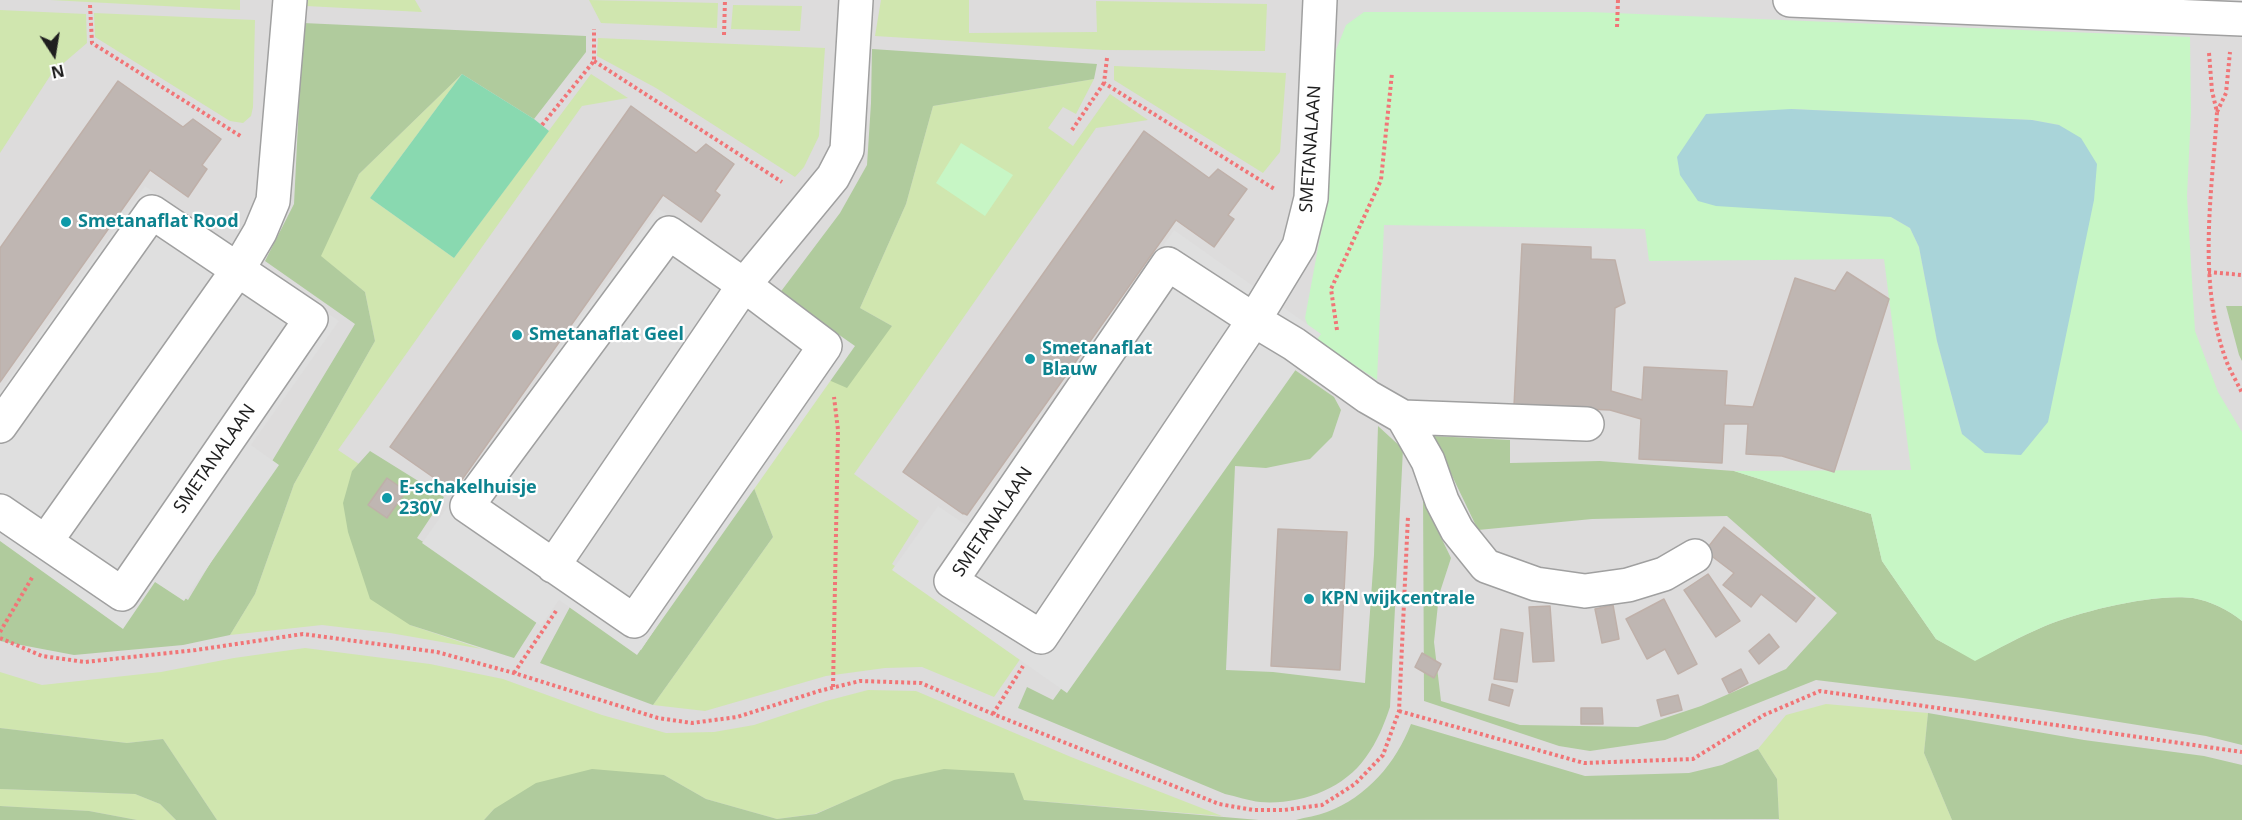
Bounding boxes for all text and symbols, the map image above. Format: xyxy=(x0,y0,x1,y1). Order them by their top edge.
north arrow xyxy=(24,24,84,84)
text: N xyxy=(49,59,66,84)
street label: SMETANALAAN xyxy=(1296,85,1326,213)
place label: Smetanaflat Rood xyxy=(78,211,239,233)
marker: Smetanaflat Rood xyxy=(59,215,73,229)
place label: Smetanaflat Geel xyxy=(529,324,684,346)
marker: Smetanaflat Geel xyxy=(510,328,524,342)
place label: Smetanaflat Blauw xyxy=(1042,338,1152,380)
marker: Smetanaflat Blauw xyxy=(1023,352,1037,366)
street label: SMETANALAAN xyxy=(170,400,260,518)
street label: SMETANALAAN xyxy=(948,463,1038,581)
place label: E-schakelhuisje 230V xyxy=(399,477,537,520)
marker: E-schakelhuisje 230V xyxy=(380,491,394,505)
place label: KPN wijkcentrale xyxy=(1321,588,1475,610)
marker: KPN wijkcentrale xyxy=(1302,592,1316,606)

